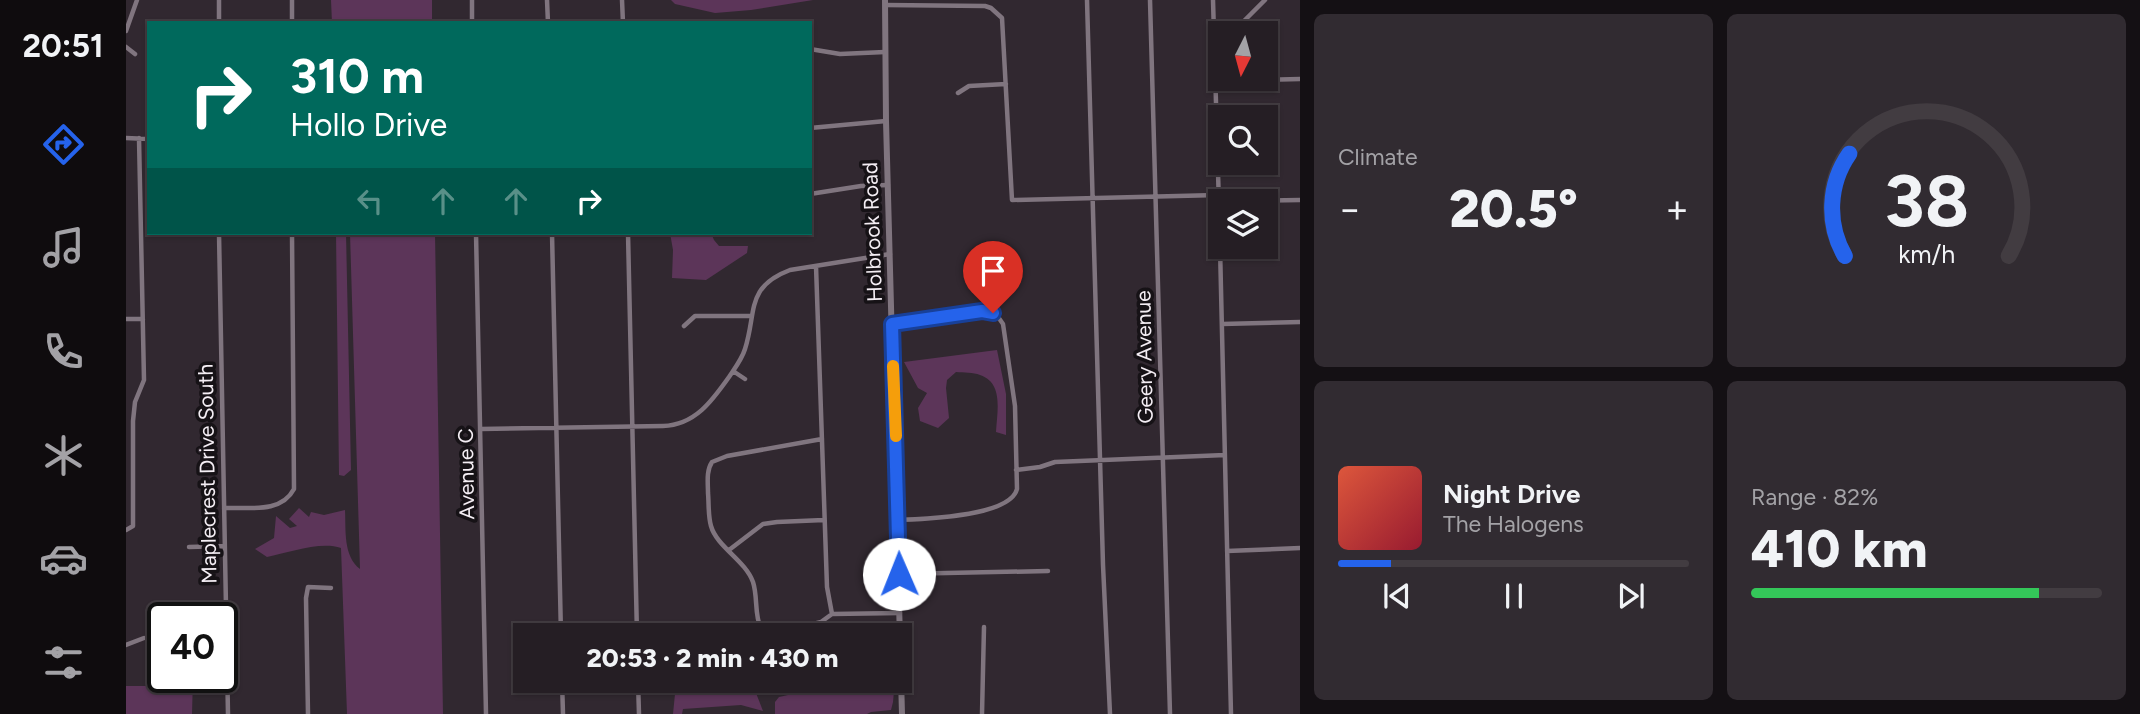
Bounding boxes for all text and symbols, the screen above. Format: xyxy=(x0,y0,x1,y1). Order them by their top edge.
north arrow xyxy=(1208,21,1278,91)
map controls xyxy=(1208,21,1278,259)
text: 20:51 xyxy=(23,27,104,65)
text: 310 m xyxy=(290,46,424,105)
icon: right xyxy=(175,49,266,140)
button: search xyxy=(1208,105,1278,175)
text: Hollo Drive xyxy=(290,106,447,144)
icon: directions xyxy=(39,120,88,169)
text: Climate xyxy=(1338,143,1417,171)
text: 38 xyxy=(1884,158,1969,245)
street label: Holbrook Road xyxy=(857,162,887,302)
text: 20.5° xyxy=(1449,178,1578,240)
icon: left xyxy=(351,182,389,220)
icon: ahead xyxy=(424,182,462,220)
icon: ahead xyxy=(497,182,535,220)
icon: right xyxy=(570,182,608,220)
text: − xyxy=(1338,186,1362,232)
text: + xyxy=(1665,186,1689,232)
button: layers xyxy=(1208,189,1278,259)
icon: music xyxy=(39,223,88,272)
text: km/h xyxy=(1898,239,1955,269)
pin xyxy=(963,241,1023,313)
icon: arrive xyxy=(974,252,1012,290)
street label: Geery Avenue xyxy=(1130,290,1158,424)
icon: phone xyxy=(39,327,88,376)
street label: Maplecrest Drive South xyxy=(193,364,221,584)
street label: Avenue C xyxy=(453,428,479,520)
icon: climate xyxy=(39,431,88,480)
text: Night Drive xyxy=(1443,478,1580,510)
text: Range · 82% xyxy=(1751,483,1878,511)
text: The Halogens xyxy=(1443,510,1584,538)
text: 410 km xyxy=(1751,518,1928,580)
icon: car xyxy=(39,534,88,583)
position arrow xyxy=(862,537,936,611)
icon: previous xyxy=(1378,577,1416,615)
icon: pause xyxy=(1495,577,1533,615)
icon: next xyxy=(1612,577,1650,615)
speed limit sign: 40 xyxy=(147,602,238,693)
icon: filters xyxy=(39,638,88,687)
text: 20:53 · 2 min · 430 m xyxy=(587,642,838,674)

